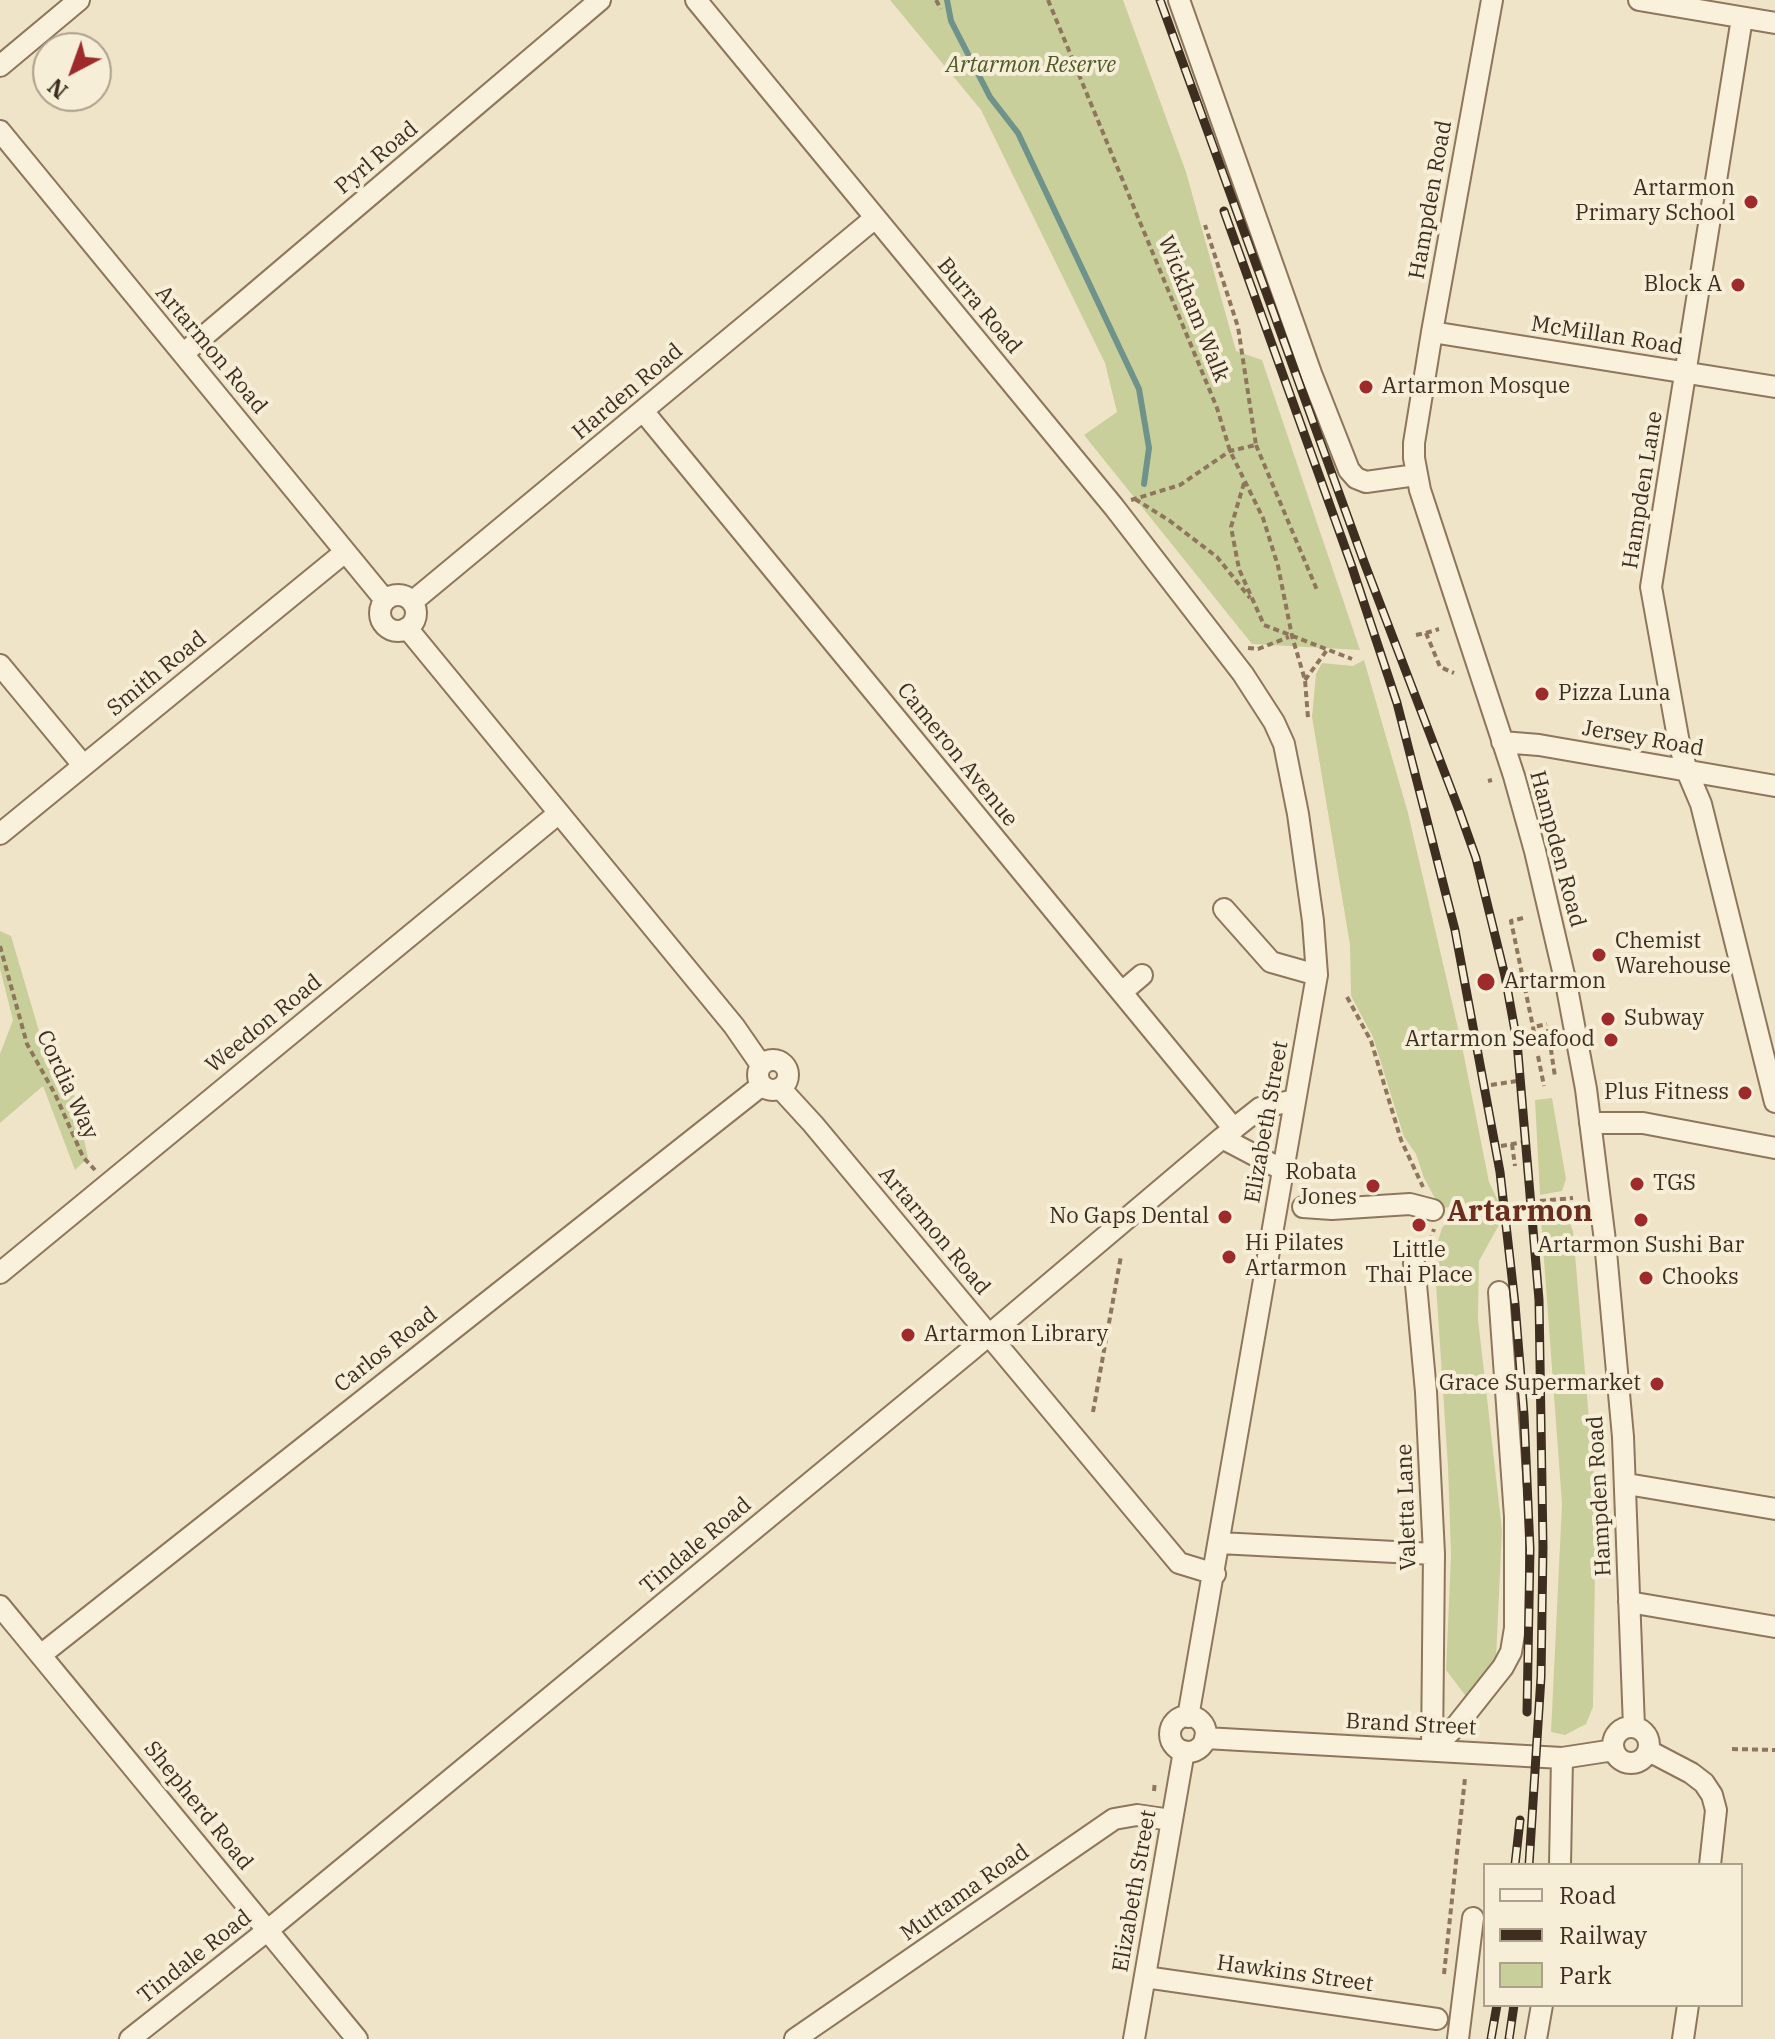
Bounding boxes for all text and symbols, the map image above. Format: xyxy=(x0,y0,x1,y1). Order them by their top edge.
north arrow xyxy=(32,32,112,112)
park label: Artarmon Reserve xyxy=(946,53,1116,79)
text: N xyxy=(41,72,73,106)
street label: Pyrl Road xyxy=(330,116,424,200)
street label: Hampden Road xyxy=(1404,119,1458,281)
place label: Artarmon Primary School xyxy=(1575,176,1735,228)
marker: Artarmon Primary School xyxy=(1742,193,1760,211)
street label: Wickham Walk xyxy=(1152,232,1234,386)
street label: Burra Road xyxy=(931,253,1027,359)
place label: Block A xyxy=(1644,272,1722,298)
marker: Block A xyxy=(1729,276,1747,294)
street label: Artarmon Road xyxy=(150,280,272,420)
street label: McMillan Road xyxy=(1529,311,1685,361)
street label: Harden Road xyxy=(567,338,689,446)
place label: Artarmon Mosque xyxy=(1382,374,1570,400)
marker: Artarmon Mosque xyxy=(1357,378,1375,396)
street label: Hampden Lane xyxy=(1618,409,1668,571)
street label: Smith Road xyxy=(102,626,212,722)
street label: Cameron Avenue xyxy=(891,678,1023,832)
place label: Pizza Luna xyxy=(1558,681,1671,707)
marker: Pizza Luna xyxy=(1533,685,1551,703)
street label: Jersey Road xyxy=(1580,715,1706,763)
street label: Hampden Road xyxy=(1523,768,1591,930)
place label: Chemist Warehouse xyxy=(1615,929,1731,980)
marker: Chemist Warehouse xyxy=(1590,946,1608,964)
street label: Weedon Road xyxy=(201,969,327,1079)
place label: Artarmon xyxy=(1504,969,1606,995)
marker: Artarmon xyxy=(1475,971,1497,993)
place label: Subway xyxy=(1624,1006,1704,1032)
marker: Subway xyxy=(1599,1010,1617,1028)
street label: Cordia Way xyxy=(30,1026,104,1144)
place label: Artarmon Seafood xyxy=(1405,1027,1595,1053)
marker: Artarmon Seafood xyxy=(1602,1031,1620,1049)
street label: Elizabeth Street xyxy=(1240,1039,1294,1205)
place label: Plus Fitness xyxy=(1604,1080,1729,1106)
marker: Plus Fitness xyxy=(1736,1084,1754,1102)
place label: Robata Jones xyxy=(1285,1160,1357,1212)
street label: Artarmon Road xyxy=(873,1161,995,1301)
place label: TGS xyxy=(1653,1171,1696,1197)
marker: TGS xyxy=(1628,1175,1646,1193)
marker: Robata Jones xyxy=(1364,1177,1382,1195)
district label: Artarmon xyxy=(1447,1194,1593,1230)
place label: No Gaps Dental xyxy=(1049,1204,1209,1230)
marker: No Gaps Dental xyxy=(1216,1208,1234,1226)
marker: Artarmon Sushi Bar xyxy=(1632,1211,1650,1229)
marker: Little Thai Place xyxy=(1410,1216,1428,1234)
place label: Hi Pilates Artarmon xyxy=(1245,1231,1347,1282)
place label: Artarmon Sushi Bar xyxy=(1538,1233,1744,1259)
place label: Little Thai Place xyxy=(1365,1238,1473,1290)
marker: Hi Pilates Artarmon xyxy=(1220,1248,1238,1266)
place label: Chooks xyxy=(1662,1265,1739,1291)
marker: Chooks xyxy=(1637,1269,1655,1287)
street label: Carlos Road xyxy=(329,1302,443,1398)
place label: Artarmon Library xyxy=(924,1322,1108,1348)
marker: Artarmon Library xyxy=(899,1326,917,1344)
place label: Grace Supermarket xyxy=(1439,1371,1641,1397)
marker: Grace Supermarket xyxy=(1648,1375,1666,1393)
street label: Hampden Road xyxy=(1583,1415,1617,1577)
street label: Valetta Lane xyxy=(1392,1443,1422,1571)
street label: Tindale Road xyxy=(635,1492,757,1600)
street label: Brand Street xyxy=(1345,1708,1477,1742)
street label: Shepherd Road xyxy=(138,1736,258,1876)
street label: Elizabeth Street xyxy=(1108,1808,1162,1974)
street label: Muttama Road xyxy=(896,1839,1034,1947)
legend xyxy=(1483,1863,1743,2007)
text: Road xyxy=(1559,1879,1616,1911)
street label: Tindale Road xyxy=(133,1905,257,2009)
text: Railway xyxy=(1559,1919,1647,1951)
street label: Hawkins Street xyxy=(1215,1950,1375,1998)
text: Park xyxy=(1559,1959,1611,1991)

